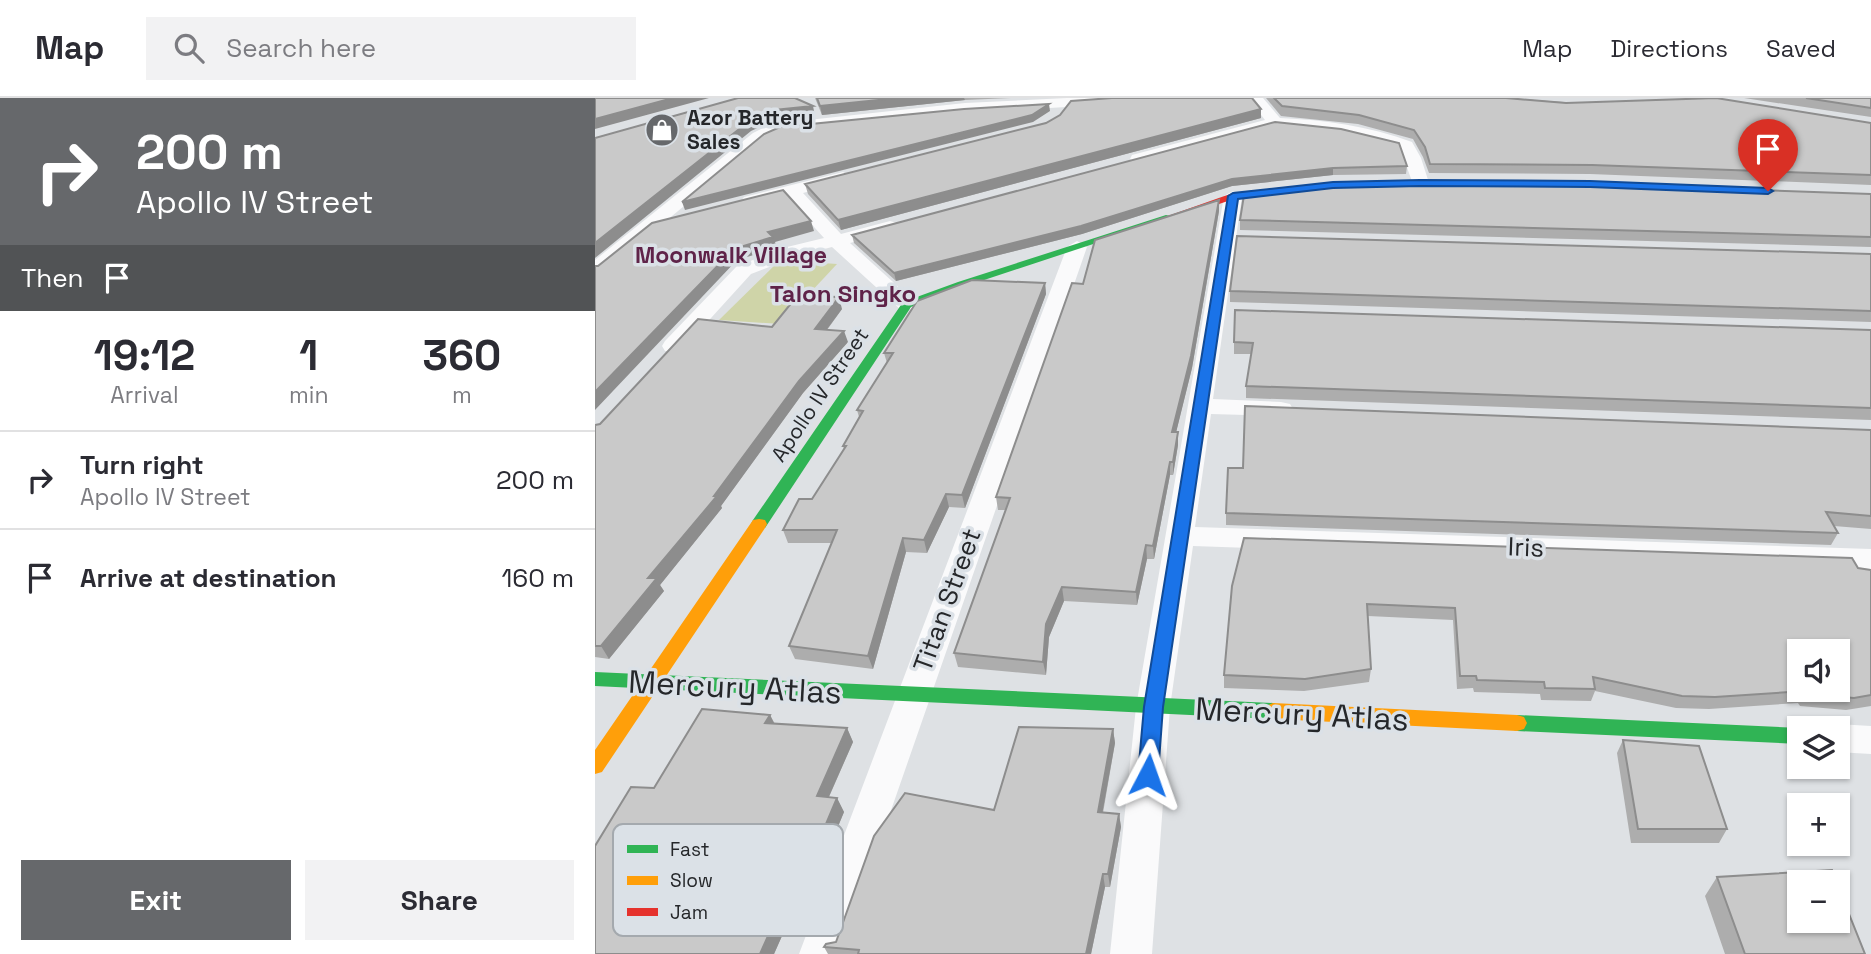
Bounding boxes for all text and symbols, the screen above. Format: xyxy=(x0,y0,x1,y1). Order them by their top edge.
search box xyxy=(146,17,636,80)
text: Map xyxy=(35,27,104,69)
icon: search xyxy=(170,29,208,67)
text: Search here xyxy=(226,31,376,65)
text: Map xyxy=(1522,33,1572,64)
text: Directions xyxy=(1610,33,1728,64)
text: Saved xyxy=(1766,33,1836,64)
place label: Azor Battery Sales xyxy=(687,104,813,155)
shop icon: Azor Battery Sales xyxy=(643,111,681,149)
pin xyxy=(1738,119,1798,191)
text: 200 m xyxy=(136,121,283,183)
icon: right xyxy=(21,126,112,217)
icon: arrive xyxy=(1749,130,1787,168)
text: Apollo IV Street xyxy=(136,182,373,222)
district label: Moonwalk Village xyxy=(635,240,827,270)
icon: arrive xyxy=(98,259,136,297)
text: Then xyxy=(21,261,84,295)
district label: Talon Singko xyxy=(770,278,916,309)
street label: Apollo IV Street xyxy=(765,323,874,467)
text: 19:12 xyxy=(94,329,195,382)
text: 1 xyxy=(299,329,318,382)
text: 360 xyxy=(422,329,501,382)
text: Arrival xyxy=(110,380,179,410)
text: min xyxy=(289,380,329,410)
text: m xyxy=(452,380,472,410)
text: Turn right xyxy=(80,448,204,482)
icon: right xyxy=(21,461,59,499)
text: 200 m xyxy=(496,463,574,497)
text: Apollo IV Street xyxy=(80,482,251,512)
street label: Titan Street xyxy=(905,524,989,676)
street label: Iris xyxy=(1507,529,1545,565)
icon: arrive xyxy=(21,559,59,597)
text: Arrive at destination xyxy=(80,561,337,595)
text: 160 m xyxy=(502,561,574,595)
map controls xyxy=(1787,639,1850,933)
button: sound xyxy=(1787,639,1850,702)
street label: Mercury Atlas xyxy=(627,661,843,713)
street label: Mercury Atlas xyxy=(1194,688,1410,740)
button: layers xyxy=(1787,716,1850,779)
position arrow xyxy=(1111,738,1185,812)
button: + xyxy=(1787,793,1850,856)
legend xyxy=(613,824,843,936)
text: Fast xyxy=(670,837,710,862)
button: Exit xyxy=(21,860,291,940)
button: Share xyxy=(305,860,574,940)
text: Slow xyxy=(670,868,713,893)
button: − xyxy=(1787,870,1850,933)
text: Jam xyxy=(670,900,708,925)

